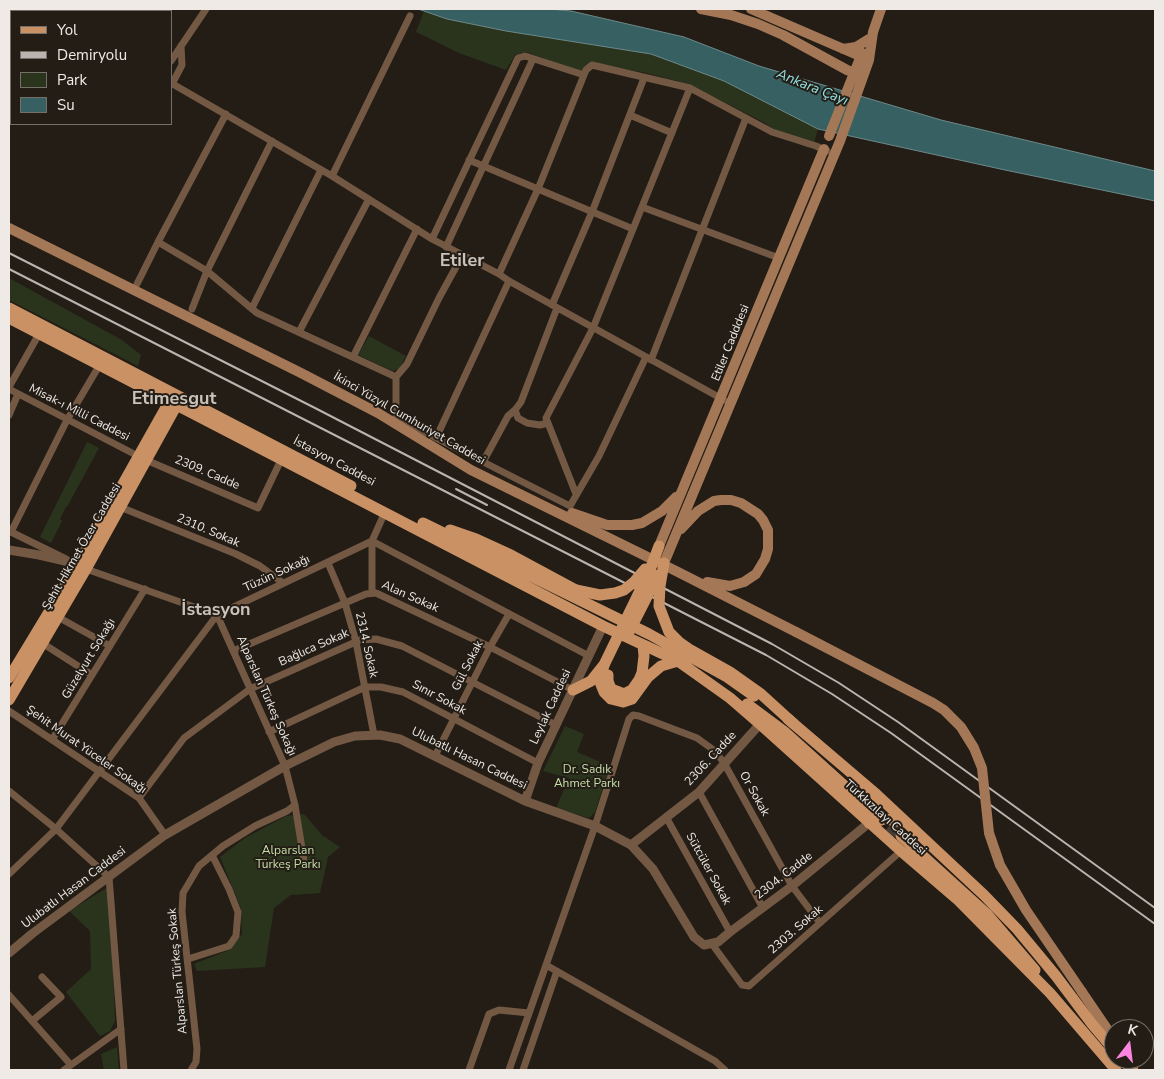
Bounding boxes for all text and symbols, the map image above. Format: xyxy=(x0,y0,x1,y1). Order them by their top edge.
legend xyxy=(10,10,172,125)
text: Yol xyxy=(57,20,78,40)
text: Demiryolu xyxy=(57,45,127,65)
water label: Ankara Çayı xyxy=(774,66,850,110)
text: Park xyxy=(57,70,87,90)
text: Su xyxy=(57,95,75,115)
district label: Etiler xyxy=(440,251,484,273)
street label: Etiler Cadddesi xyxy=(709,303,753,383)
street label: İkinci Yüzyıl Cumhuriyet Caddesi xyxy=(331,370,487,468)
street label: Misak-ı Milli Caddesi xyxy=(26,381,132,445)
district label: Etimesgut xyxy=(132,389,216,411)
street label: İstasyon Caddesi xyxy=(291,434,377,490)
street label: 2309. Cadde xyxy=(172,453,242,493)
street label: Şehit Hikmet Özer Caddesi xyxy=(40,481,124,613)
street label: 2310. Sokak xyxy=(174,511,242,551)
street label: Tüzün Sokağı xyxy=(242,552,312,596)
street label: Alan Sokak xyxy=(379,578,441,616)
district label: İstasyon xyxy=(181,600,251,622)
street label: 2314. Sokak xyxy=(351,611,381,679)
street label: Güzelyurt Sokağı xyxy=(59,616,119,702)
street label: Bağlıca Sokak xyxy=(277,626,351,670)
street label: Alparslan Türkeş Sokağı xyxy=(233,634,299,758)
street label: Gül Sokak xyxy=(449,638,487,694)
street label: Leylak Caddesi xyxy=(527,667,575,747)
street label: Sınır Sokak xyxy=(409,678,469,718)
street label: Şehit Murat Yüceler Sokağı xyxy=(23,703,149,797)
street label: Ulubatlı Hasan Caddesi xyxy=(409,725,529,793)
street label: 2306. Cadde xyxy=(682,729,740,789)
park label: Dr. Sadık Ahmet Parkı xyxy=(554,763,620,791)
street label: Or Sokak xyxy=(736,769,772,819)
street label: Türkkızılayı Caddesi xyxy=(841,777,929,859)
street label: Sütcüler Sokak xyxy=(682,830,734,908)
street label: Ulubatlı Hasan Caddesi xyxy=(19,844,129,932)
park label: Alparslan Türkeş Parkı xyxy=(255,844,321,872)
street label: 2304. Cadde xyxy=(752,849,816,903)
street label: 2303. Sokak xyxy=(766,903,826,957)
street label: Alparslan Türkeş Sokak xyxy=(165,907,191,1035)
north arrow xyxy=(1104,1019,1154,1069)
text: K xyxy=(1126,1020,1140,1040)

